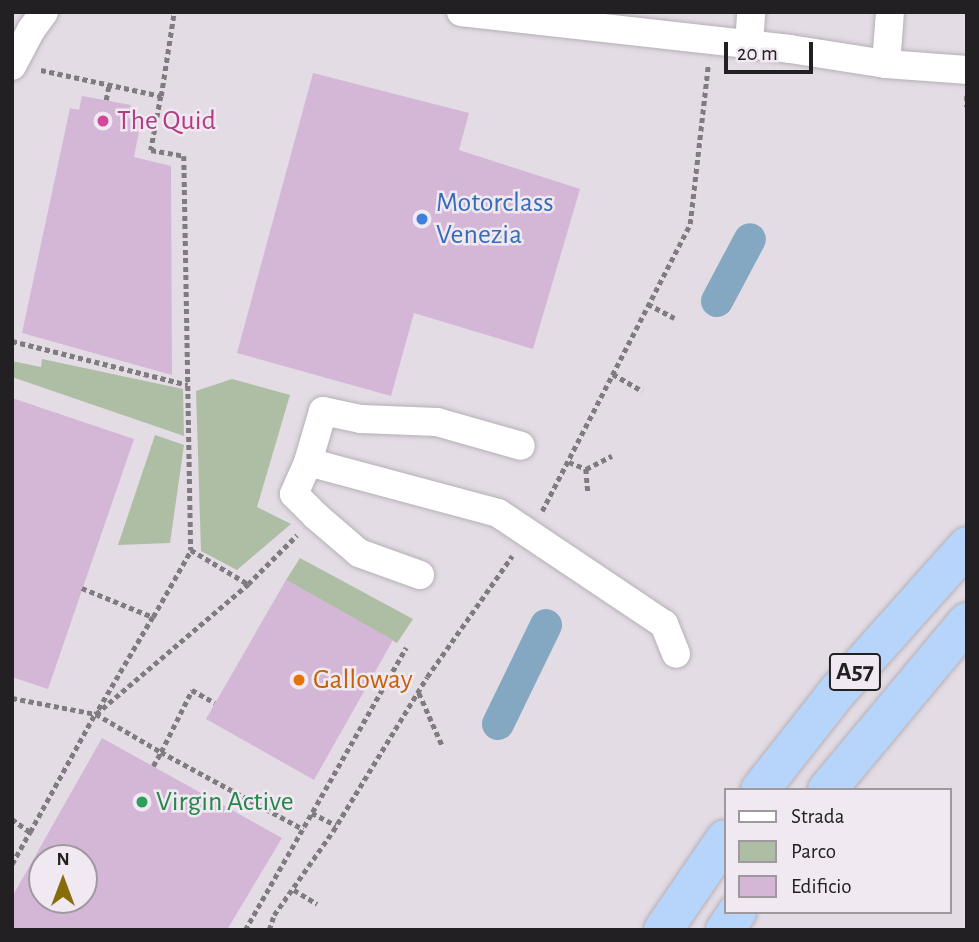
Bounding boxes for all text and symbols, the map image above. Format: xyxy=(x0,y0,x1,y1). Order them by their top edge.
scale bar xyxy=(727,28,816,72)
text: 20 m xyxy=(737,43,778,64)
place label: The Quid xyxy=(117,104,216,138)
marker: The Quid xyxy=(95,113,111,129)
place label: Motorclass Venezia xyxy=(436,186,554,252)
marker: Motorclass Venezia xyxy=(414,211,430,227)
road number: A57 xyxy=(829,650,881,694)
place label: Galloway xyxy=(313,663,413,697)
marker: Galloway xyxy=(291,672,307,688)
place label: Virgin Active xyxy=(156,785,294,819)
legend xyxy=(724,788,951,914)
marker: Virgin Active xyxy=(134,794,150,810)
text: Strada xyxy=(791,806,844,827)
text: Parco xyxy=(791,841,836,862)
north arrow xyxy=(28,844,98,914)
text: N xyxy=(56,850,70,869)
text: Edificio xyxy=(791,876,852,897)

